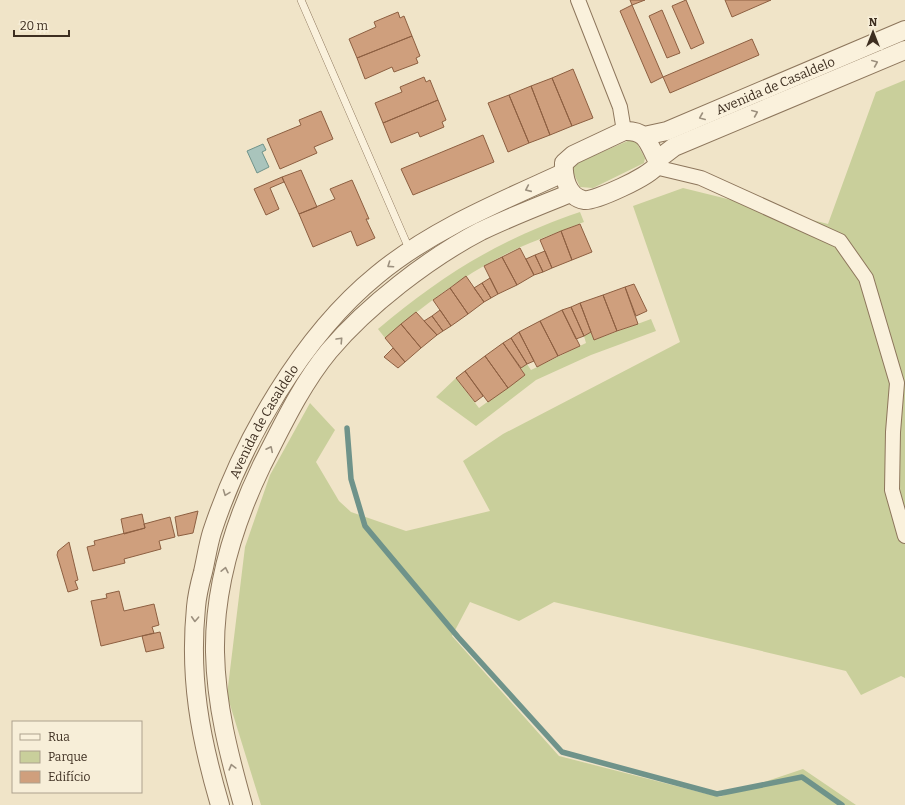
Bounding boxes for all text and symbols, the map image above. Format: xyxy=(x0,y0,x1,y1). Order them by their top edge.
scale bar xyxy=(14,12,69,38)
north arrow xyxy=(853,12,893,52)
text: N xyxy=(869,16,878,29)
text: 20 m xyxy=(20,19,49,33)
street label: Avenida de Casaldelo xyxy=(714,54,837,117)
one-way arrow xyxy=(870,60,878,68)
one-way arrow xyxy=(751,110,758,118)
one-way arrow xyxy=(698,112,705,120)
one-way arrow xyxy=(524,184,532,192)
one-way arrow xyxy=(387,260,394,267)
one-way arrow xyxy=(336,337,343,345)
street label: Avenida de Casaldelo xyxy=(227,362,302,481)
one-way arrow xyxy=(266,445,273,453)
one-way arrow xyxy=(223,490,231,497)
one-way arrow xyxy=(221,567,229,573)
one-way arrow xyxy=(191,616,199,622)
legend xyxy=(12,721,142,793)
text: Rua xyxy=(48,730,70,744)
text: Parque xyxy=(48,750,87,764)
one-way arrow xyxy=(229,764,237,771)
text: Edifício xyxy=(48,770,90,784)

